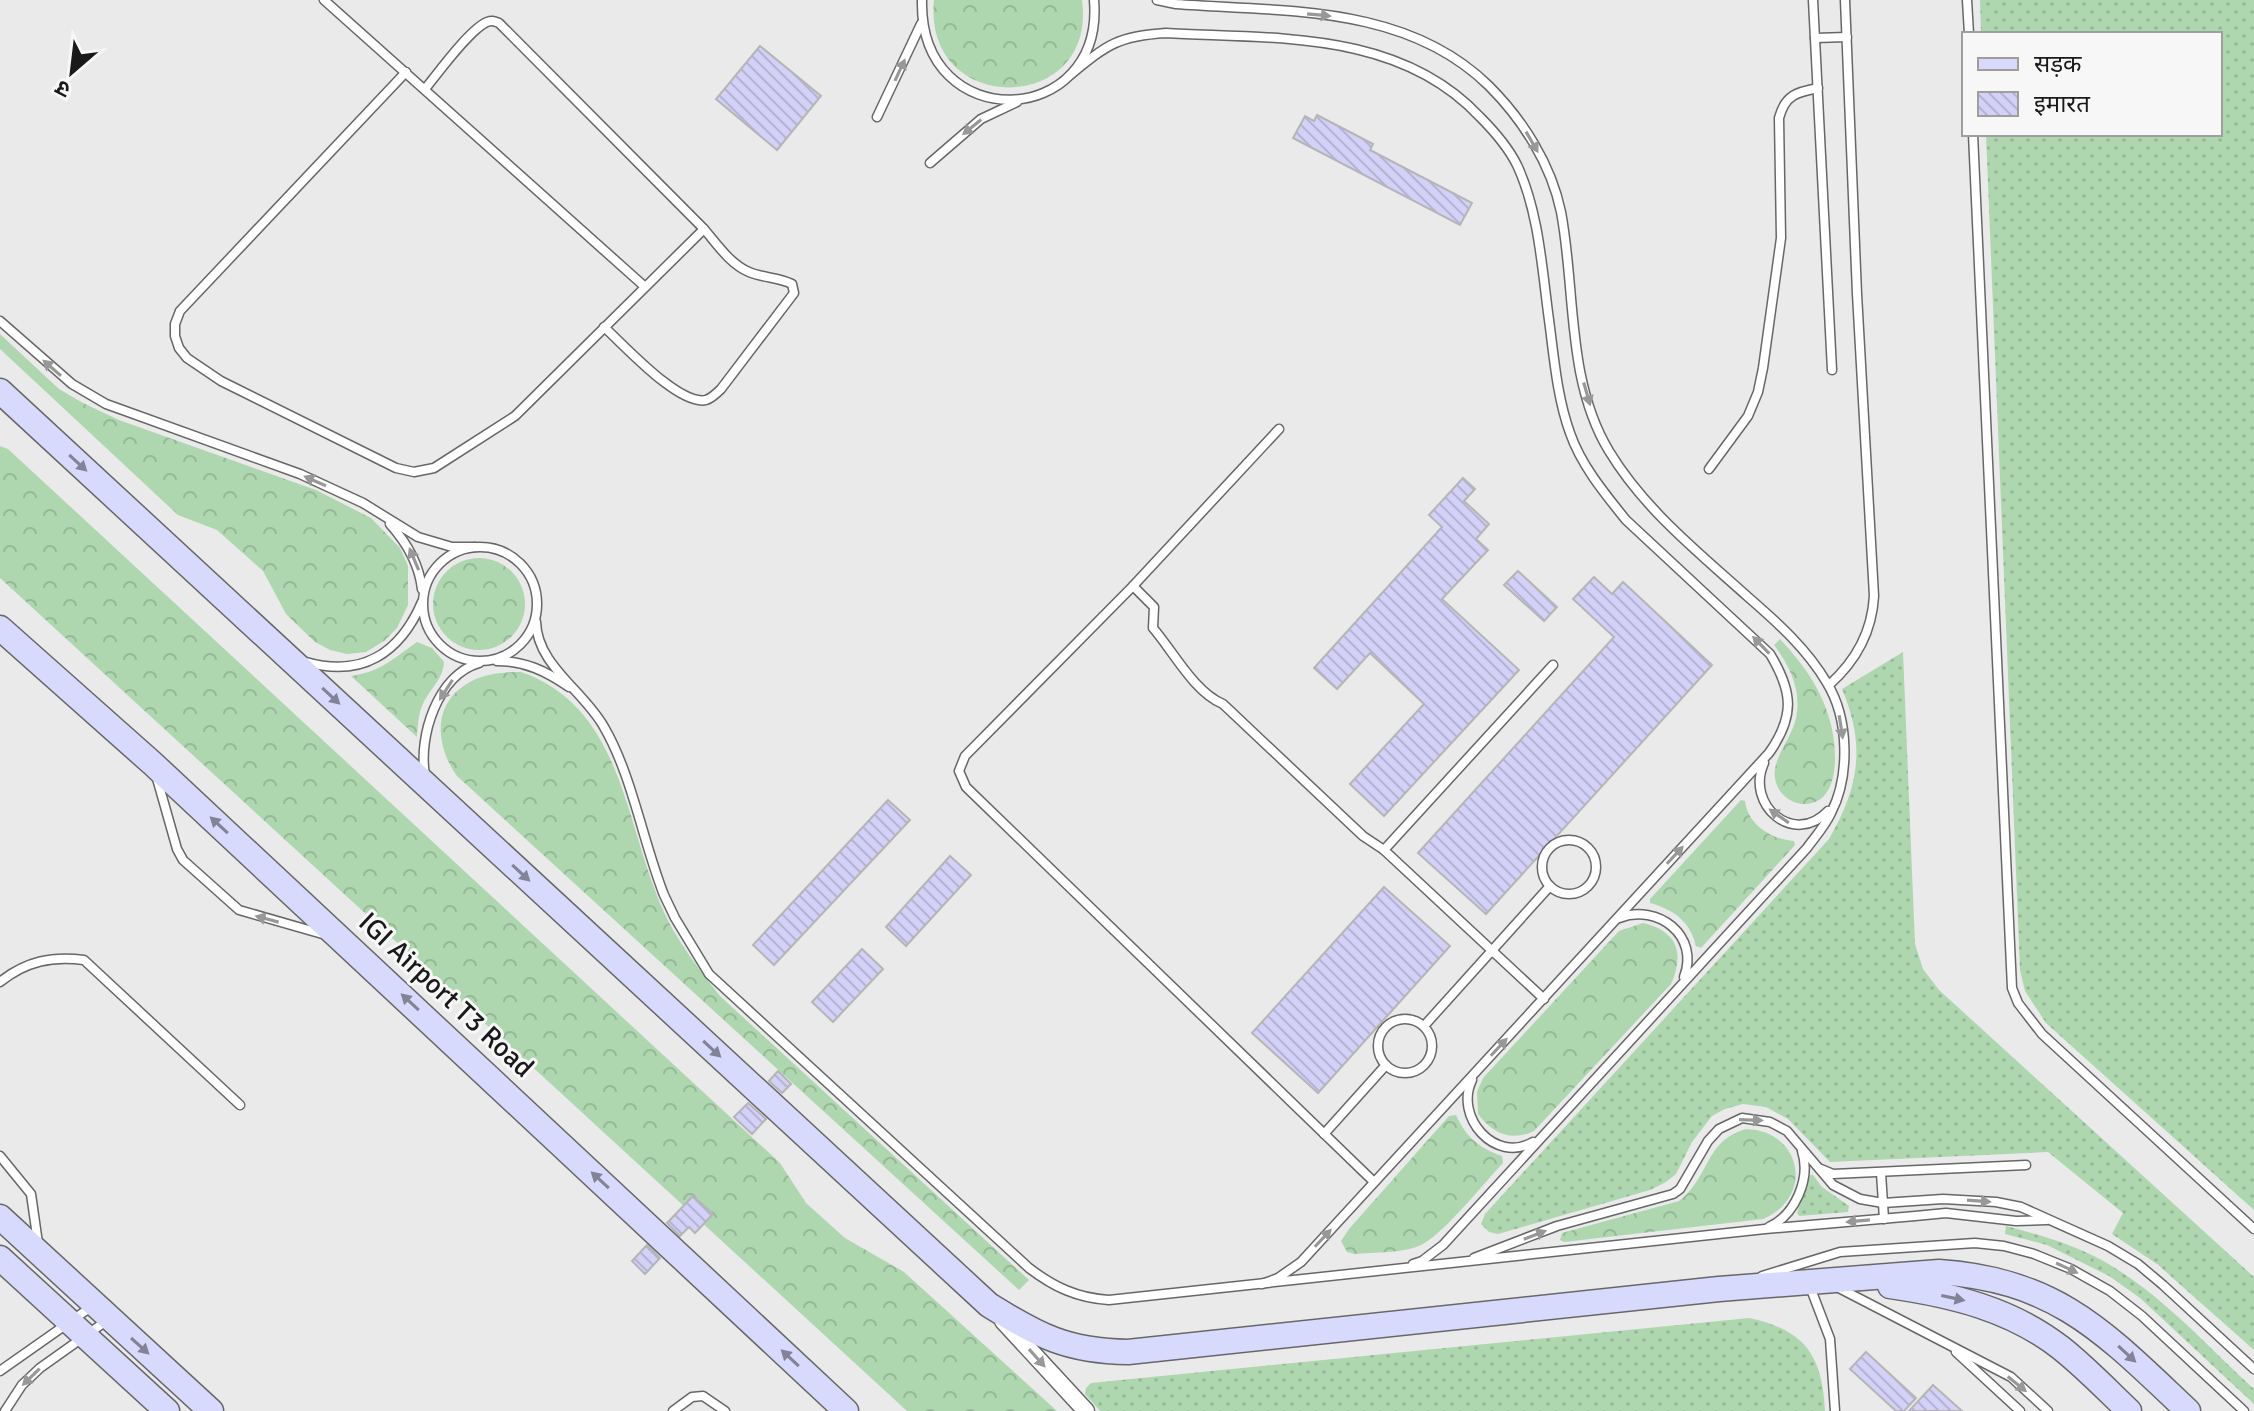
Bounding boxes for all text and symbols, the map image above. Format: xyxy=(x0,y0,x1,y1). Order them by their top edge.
one-way arrow xyxy=(1306,9,1331,22)
north arrow xyxy=(32,32,112,112)
legend xyxy=(1962,32,2222,136)
text: सड़क xyxy=(2034,49,2082,79)
one-way arrow xyxy=(893,59,907,82)
text: उ xyxy=(50,74,75,104)
text: इमारत xyxy=(2034,89,2091,119)
one-way arrow xyxy=(962,118,982,134)
one-way arrow xyxy=(1525,131,1539,153)
one-way arrow xyxy=(43,360,63,377)
one-way arrow xyxy=(1581,382,1594,406)
one-way arrow xyxy=(68,453,87,471)
one-way arrow xyxy=(304,474,327,487)
one-way arrow xyxy=(407,548,420,571)
one-way arrow xyxy=(1752,636,1771,655)
one-way arrow xyxy=(438,680,453,701)
one-way arrow xyxy=(321,686,340,704)
one-way arrow xyxy=(1835,715,1847,740)
one-way arrow xyxy=(1768,808,1790,824)
one-way arrow xyxy=(210,817,229,835)
one-way arrow xyxy=(1665,846,1683,865)
one-way arrow xyxy=(512,863,531,881)
street label: IGI Airport T3 Road xyxy=(351,905,541,1085)
one-way arrow xyxy=(254,912,278,925)
one-way arrow xyxy=(400,994,419,1012)
one-way arrow xyxy=(1490,1038,1508,1057)
one-way arrow xyxy=(703,1040,722,1058)
one-way arrow xyxy=(1739,1113,1764,1126)
one-way arrow xyxy=(591,1171,610,1189)
one-way arrow xyxy=(1967,1195,1992,1208)
one-way arrow xyxy=(1845,1215,1870,1228)
one-way arrow xyxy=(1313,1228,1331,1247)
one-way arrow xyxy=(1523,1228,1547,1241)
one-way arrow xyxy=(2055,1261,2079,1275)
one-way arrow xyxy=(1940,1292,1965,1305)
one-way arrow xyxy=(130,1336,149,1354)
one-way arrow xyxy=(2118,1345,2137,1363)
one-way arrow xyxy=(1028,1348,1046,1367)
one-way arrow xyxy=(780,1349,799,1367)
one-way arrow xyxy=(22,1367,41,1386)
one-way arrow xyxy=(2007,1375,2027,1392)

